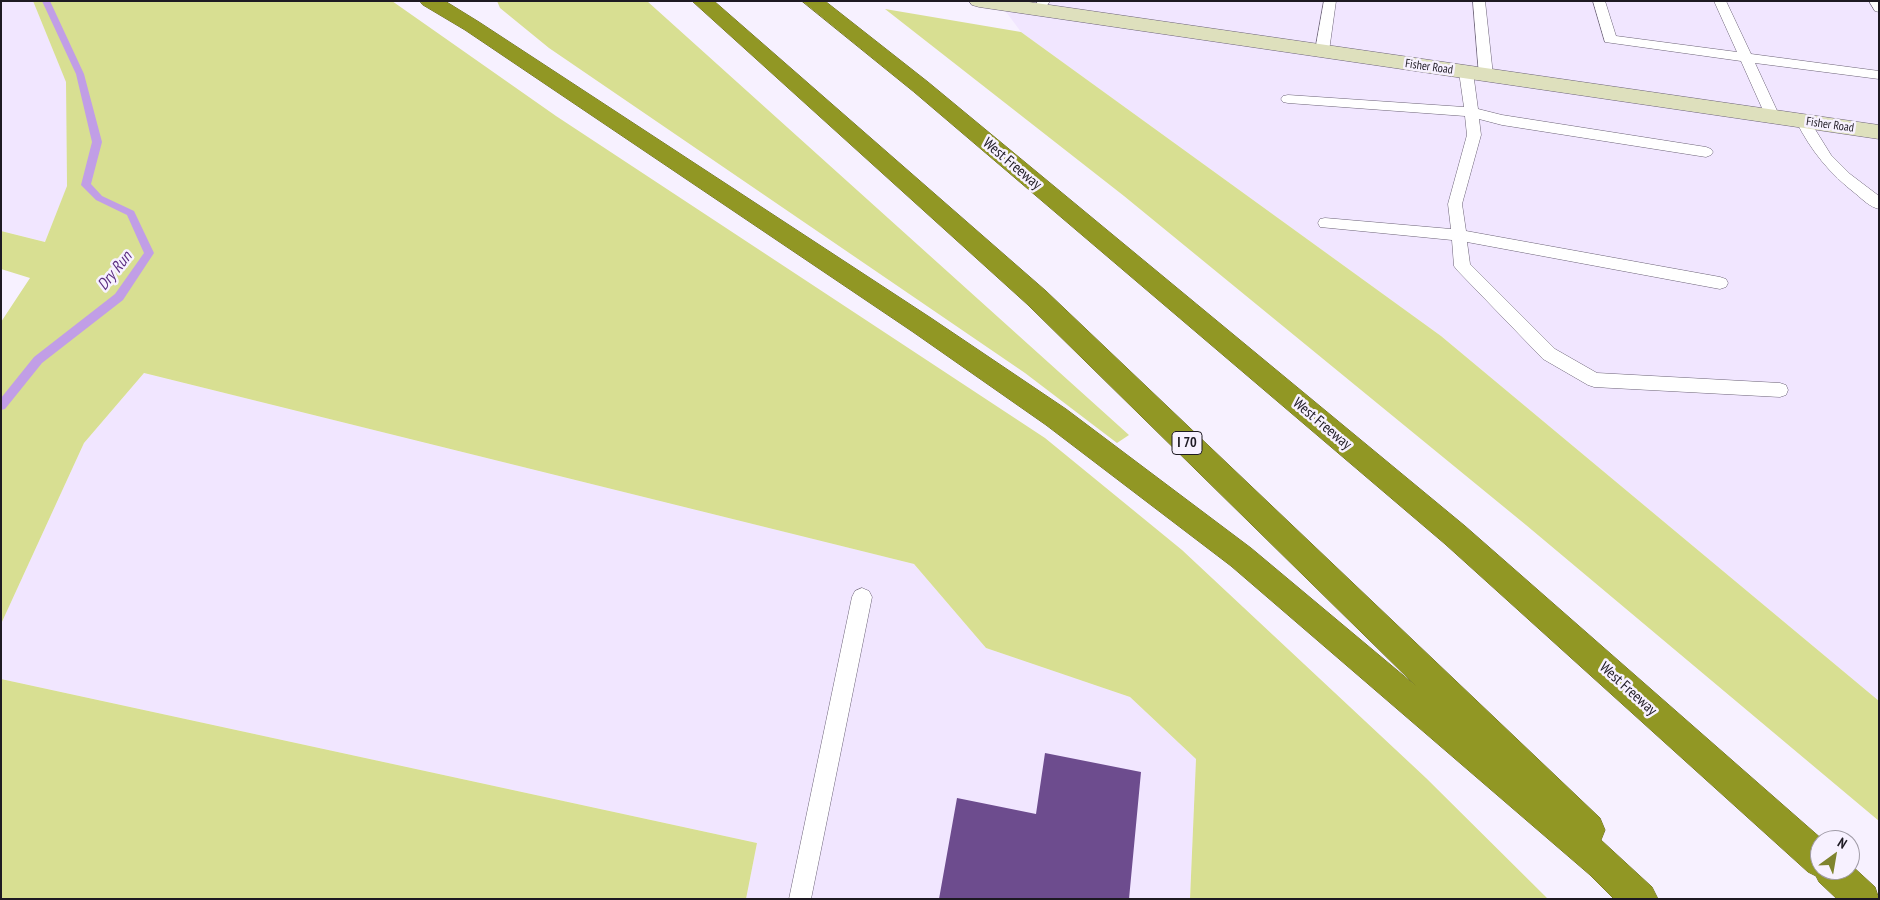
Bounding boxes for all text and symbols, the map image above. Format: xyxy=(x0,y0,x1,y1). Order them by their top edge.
street label: Fisher Road xyxy=(1404,57,1454,77)
street label: Fisher Road xyxy=(1805,115,1855,135)
street label: West Freeway xyxy=(979,134,1045,194)
water label: Dry Run xyxy=(94,248,136,294)
street label: West Freeway xyxy=(1289,394,1355,454)
road number: I 70 xyxy=(1172,432,1202,454)
street label: West Freeway xyxy=(1596,659,1660,719)
north arrow xyxy=(1810,830,1860,880)
text: N xyxy=(1834,833,1850,853)

